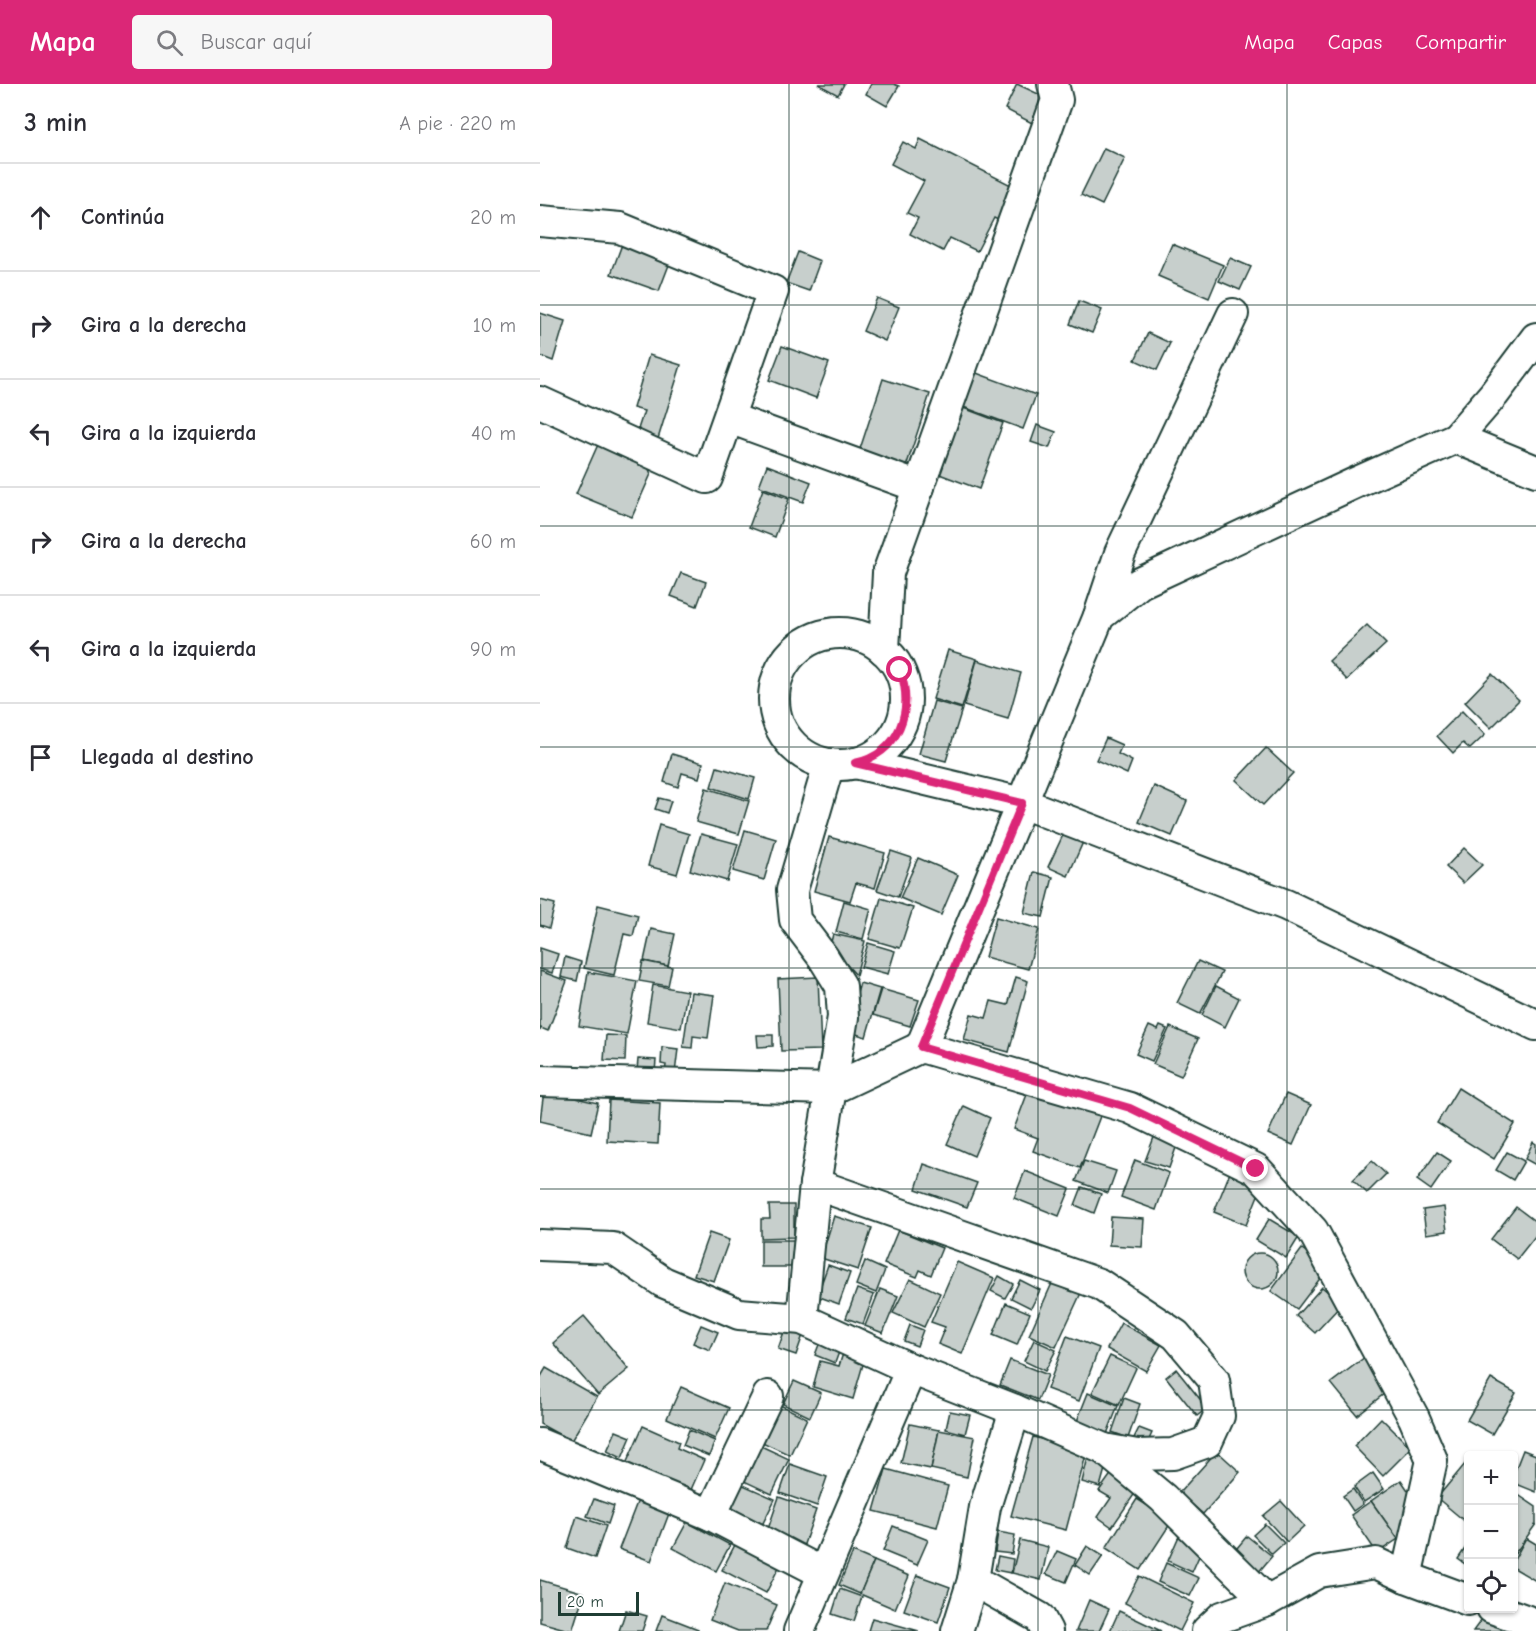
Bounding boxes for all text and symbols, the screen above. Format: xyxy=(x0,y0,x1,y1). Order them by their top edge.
search box xyxy=(132,15,552,69)
text: Mapa xyxy=(30,26,96,58)
icon: search xyxy=(153,26,186,59)
text: Buscar aquí xyxy=(201,29,312,55)
text: Mapa xyxy=(1244,30,1295,54)
text: Capas xyxy=(1328,30,1382,54)
text: Compartir xyxy=(1415,30,1506,54)
text: 3 min xyxy=(24,108,87,138)
text: A pie · 220 m xyxy=(399,112,516,135)
icon: ahead xyxy=(24,201,57,234)
text: Continúa xyxy=(81,204,165,230)
text: 20 m xyxy=(470,206,516,229)
icon: right xyxy=(24,309,57,342)
text: Gira a la derecha xyxy=(81,312,247,338)
text: 10 m xyxy=(473,314,516,337)
icon: left xyxy=(24,417,57,450)
text: Gira a la izquierda xyxy=(81,420,256,446)
text: 40 m xyxy=(471,422,516,445)
icon: right xyxy=(24,525,57,558)
text: Gira a la derecha xyxy=(81,528,247,554)
text: 60 m xyxy=(470,530,516,553)
icon: left xyxy=(24,633,57,666)
text: Gira a la izquierda xyxy=(81,636,256,662)
text: 90 m xyxy=(470,638,516,661)
route start xyxy=(886,656,912,682)
icon: arrive xyxy=(24,741,57,774)
text: Llegada al destino xyxy=(81,744,254,770)
route end xyxy=(1242,1155,1268,1181)
map controls xyxy=(1464,1451,1518,1613)
button: + xyxy=(1464,1451,1518,1505)
button: − xyxy=(1464,1505,1518,1559)
button: locate xyxy=(1464,1559,1518,1613)
scale bar xyxy=(558,1589,639,1616)
text: 20 m xyxy=(567,1593,604,1611)

